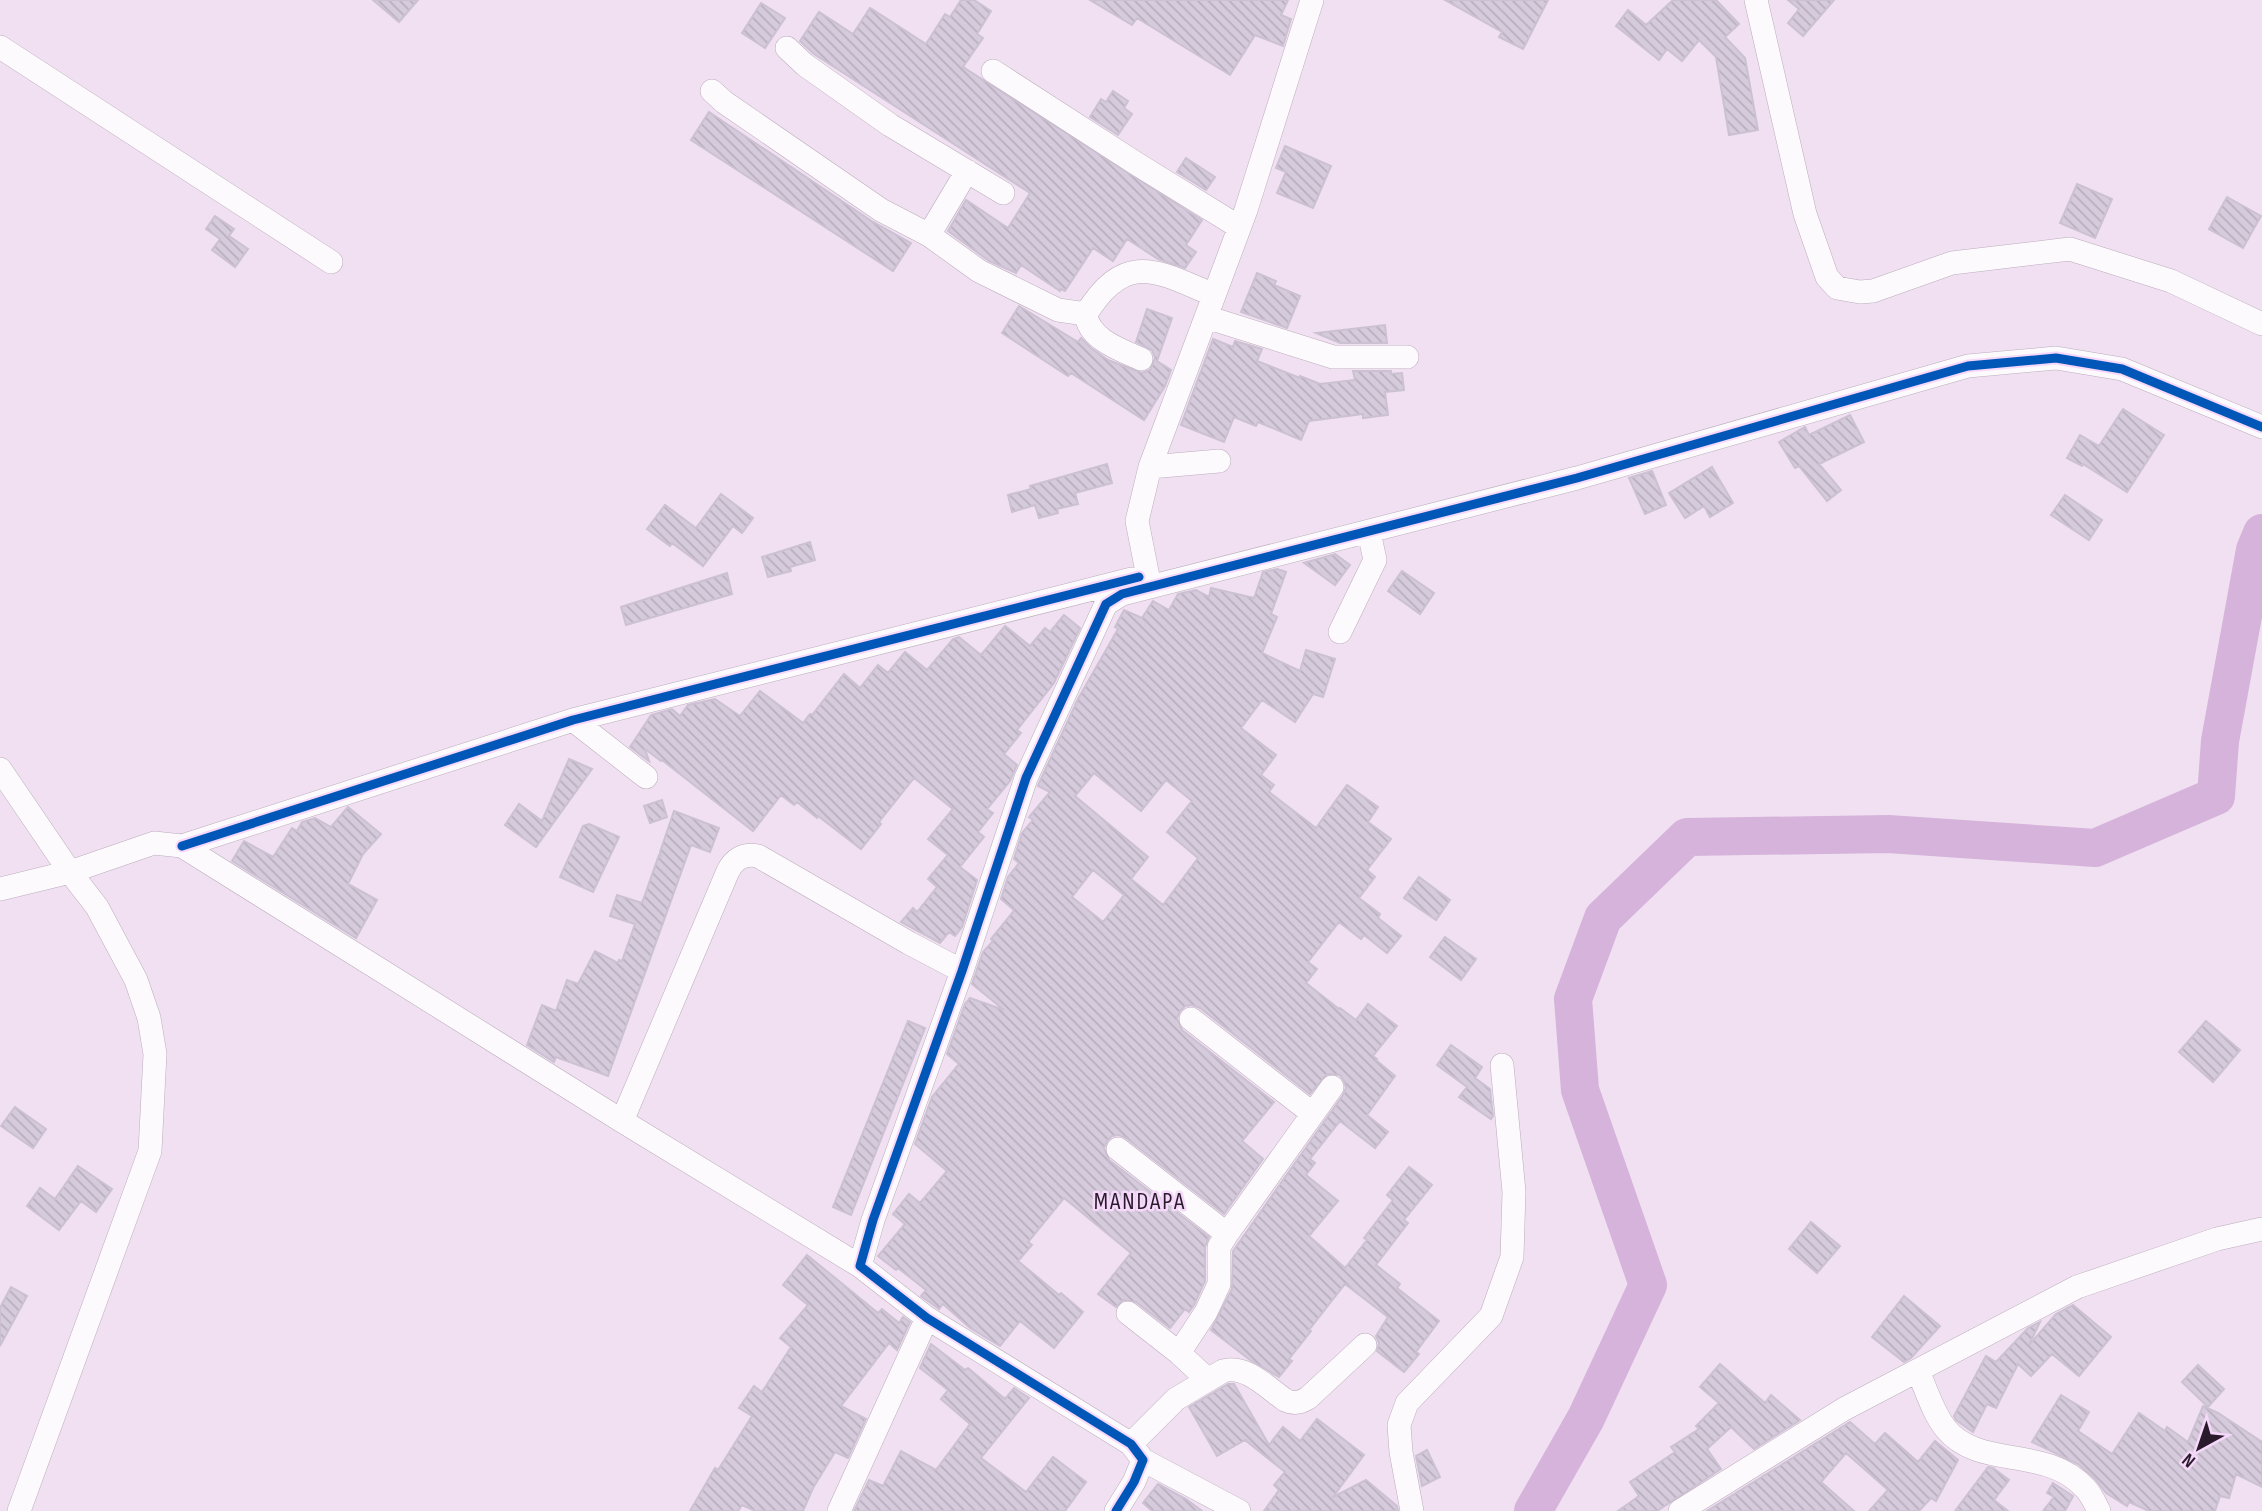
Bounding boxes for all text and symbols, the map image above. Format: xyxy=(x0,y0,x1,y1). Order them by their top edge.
district label: MANDAPA xyxy=(1094,1187,1186,1216)
north arrow xyxy=(2164,1413,2234,1483)
text: N xyxy=(2178,1448,2200,1472)

